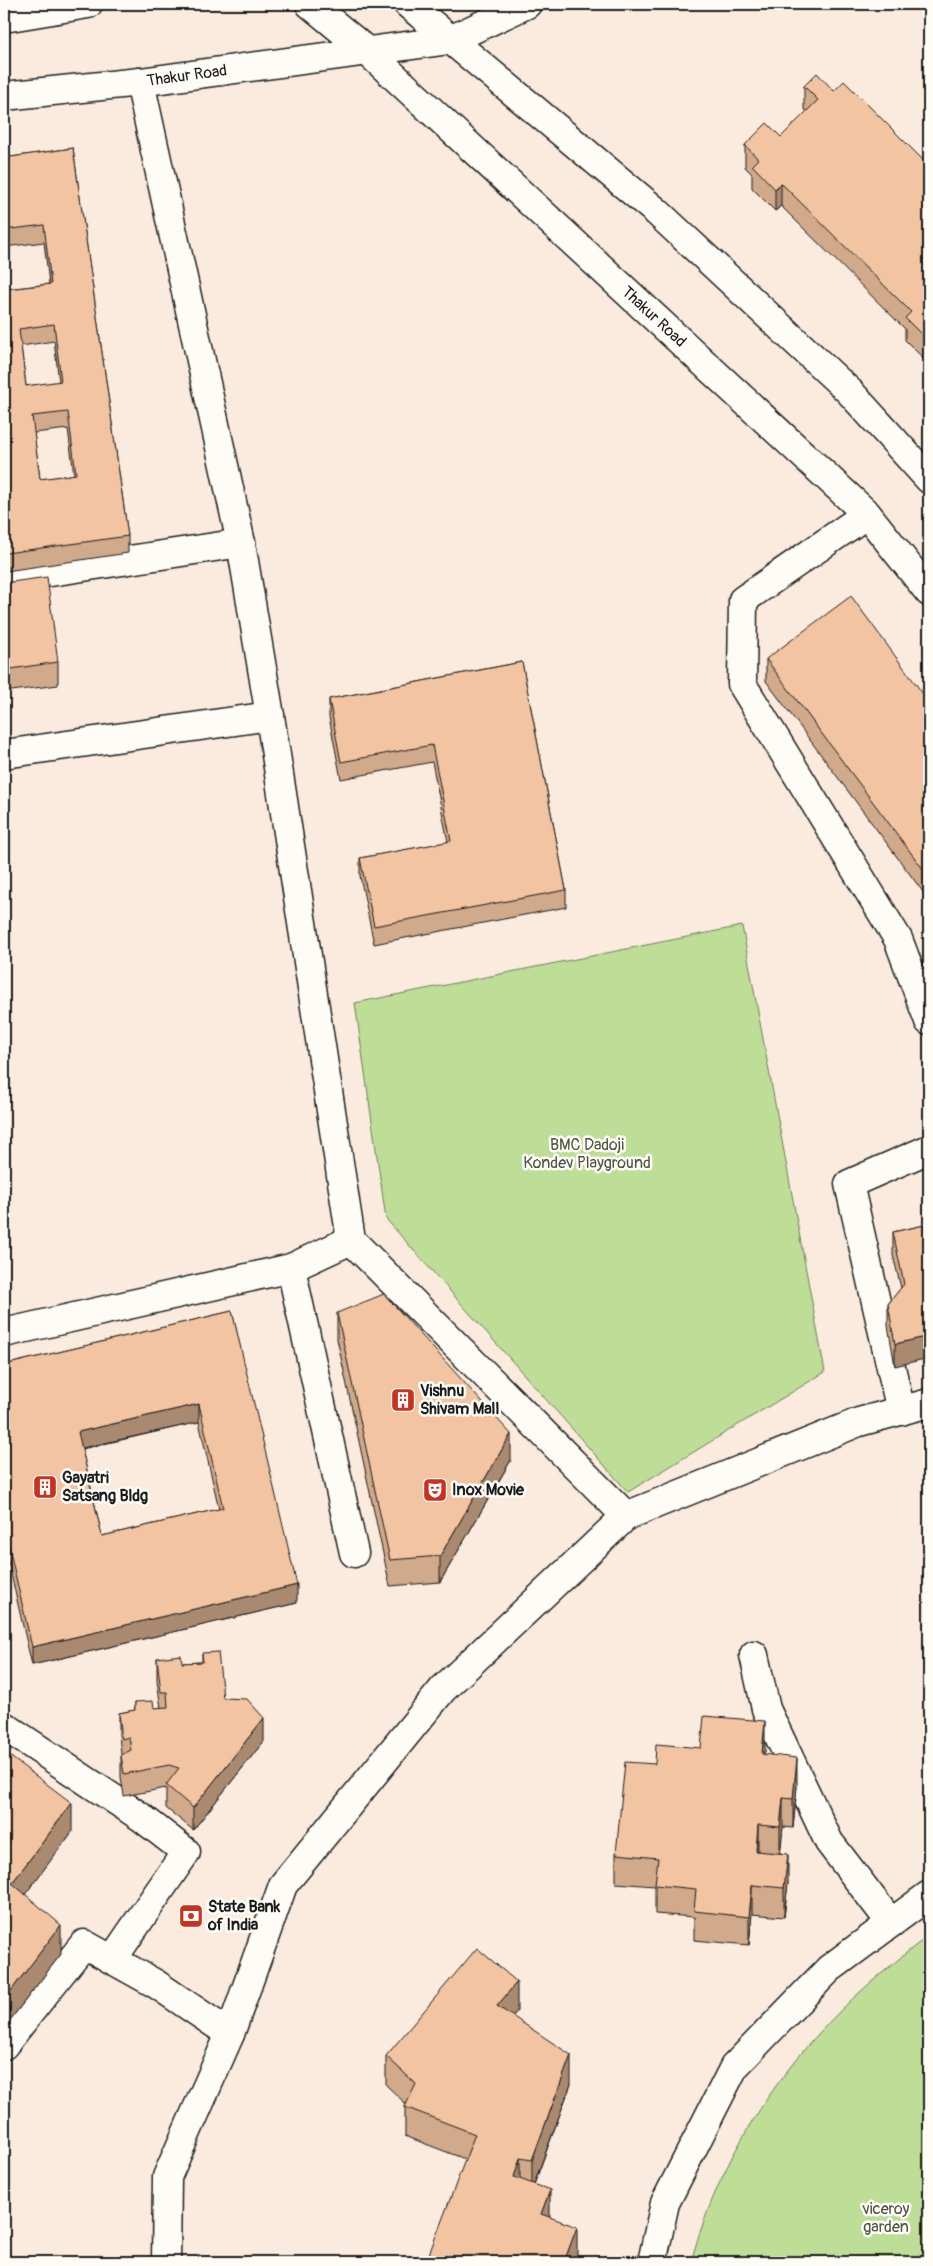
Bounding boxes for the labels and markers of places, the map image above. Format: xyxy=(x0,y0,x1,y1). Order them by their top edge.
place label: Vishnu Shivam Mall xyxy=(420,1381,499,1419)
building icon: Vishnu Shivam Mall xyxy=(390,1387,416,1413)
place label: Gayatri Satsang Bldg xyxy=(62,1468,148,1506)
building icon: Gayatri Satsang Bldg xyxy=(32,1474,58,1500)
theatre icon: Inox Movie xyxy=(422,1477,448,1503)
place label: Inox Movie xyxy=(452,1480,525,1500)
place label: State Bank of India xyxy=(207,1897,281,1935)
bank icon: State Bank of India xyxy=(178,1903,204,1929)

